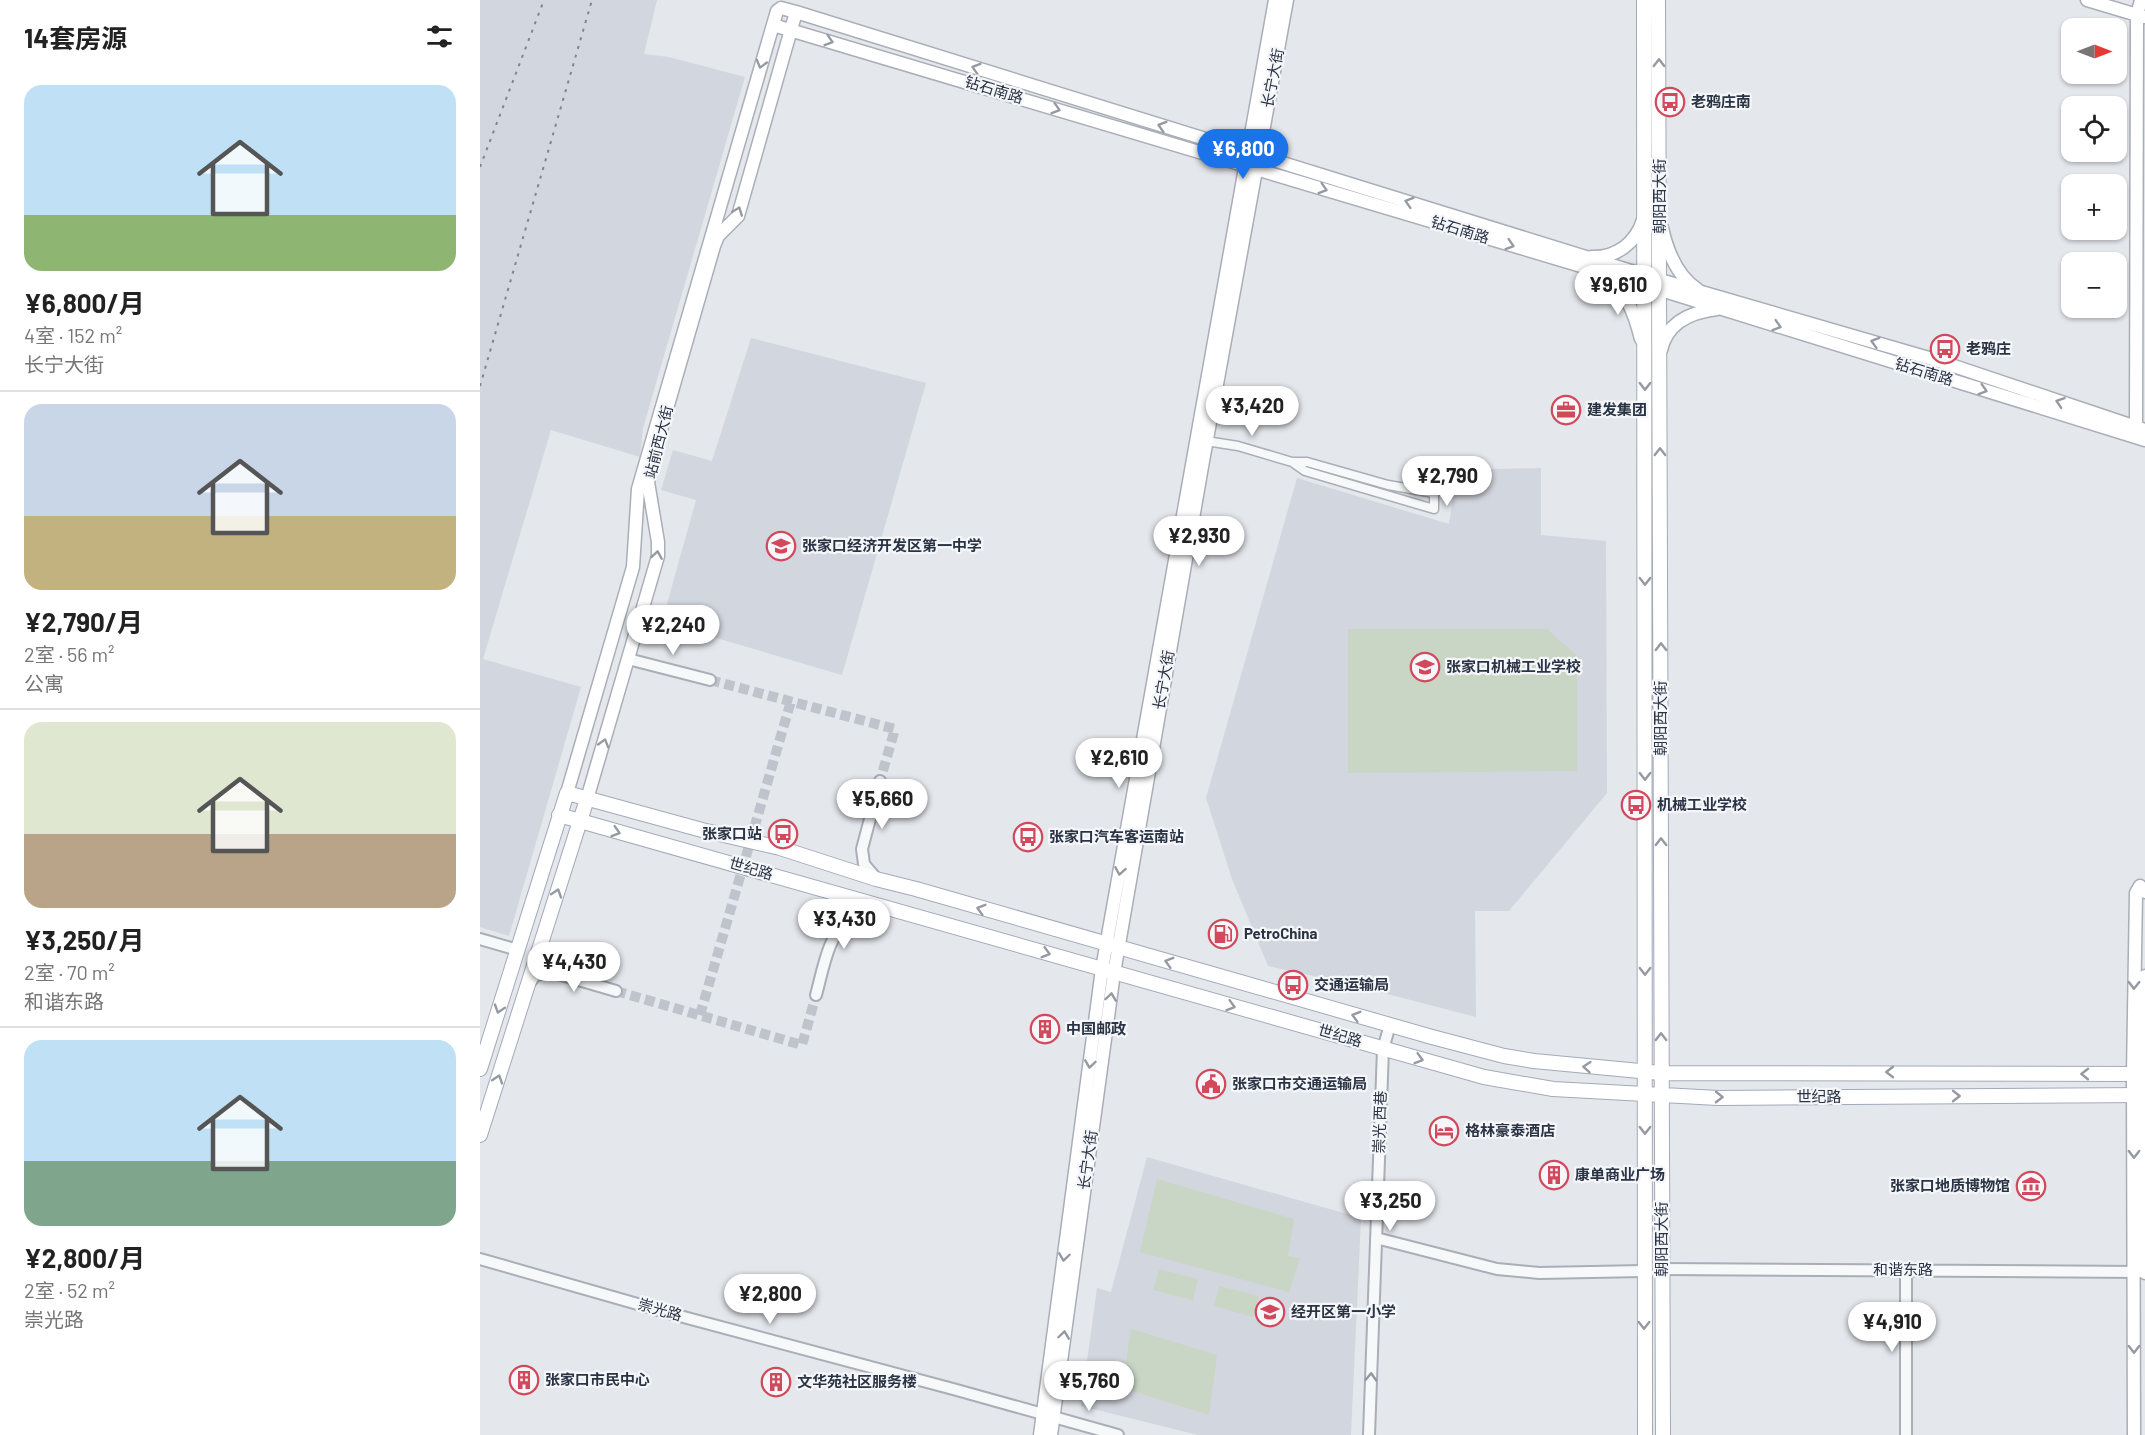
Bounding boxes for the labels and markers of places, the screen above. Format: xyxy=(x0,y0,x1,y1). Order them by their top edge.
bus stop icon: 老鸦庄南 xyxy=(1654,86,1686,118)
place label: 老鸦庄南 xyxy=(1691,92,1751,110)
pin: ¥6,800 xyxy=(1194,129,1292,180)
pin: ¥9,610 xyxy=(1569,265,1667,316)
bus stop icon: 老鸦庄 xyxy=(1929,333,1961,365)
place label: 老鸦庄 xyxy=(1966,339,2011,357)
pin: ¥3,420 xyxy=(1203,386,1301,437)
office icon: 建发集团 xyxy=(1550,394,1582,426)
place label: 建发集团 xyxy=(1587,400,1647,418)
pin: ¥2,790 xyxy=(1398,456,1496,507)
pin: ¥2,930 xyxy=(1150,516,1248,567)
school or university icon: 张家口经济开发区第一中学 xyxy=(765,530,797,562)
place label: 张家口经济开发区第一中学 xyxy=(802,536,982,554)
pin: ¥2,240 xyxy=(624,605,722,656)
school or university icon: 张家口机械工业学校 xyxy=(1409,651,1441,683)
place label: 张家口机械工业学校 xyxy=(1446,657,1581,675)
pin: ¥2,610 xyxy=(1070,738,1168,789)
pin: ¥5,660 xyxy=(833,779,931,830)
bus stop icon: 机械工业学校 xyxy=(1620,789,1652,821)
place label: 机械工业学校 xyxy=(1657,795,1747,813)
bus stop icon: 张家口站 xyxy=(767,818,799,850)
bus stop icon: 张家口汽车客运南站 xyxy=(1012,821,1044,853)
place label: 张家口站 xyxy=(702,824,762,842)
place label: 张家口汽车客运南站 xyxy=(1049,827,1184,845)
pin: ¥3,430 xyxy=(795,899,893,950)
fuel station icon: PetroChina xyxy=(1207,918,1239,950)
place label: PetroChina xyxy=(1244,924,1317,942)
pin: ¥4,430 xyxy=(525,942,623,993)
bus stop icon: 交通运输局 xyxy=(1277,969,1309,1001)
place label: 交通运输局 xyxy=(1314,975,1389,993)
building icon: 中国邮政 xyxy=(1029,1013,1061,1045)
place label: 中国邮政 xyxy=(1066,1019,1126,1037)
public building icon: 张家口市交通运输局 xyxy=(1195,1068,1227,1100)
place label: 张家口市交通运输局 xyxy=(1232,1074,1367,1092)
hotel icon: 格林豪泰酒店 xyxy=(1428,1115,1460,1147)
place label: 格林豪泰酒店 xyxy=(1465,1121,1555,1139)
building icon: 康单商业广场 xyxy=(1538,1159,1570,1191)
place label: 康单商业广场 xyxy=(1575,1165,1665,1183)
museum icon: 张家口地质博物馆 xyxy=(2015,1170,2047,1202)
place label: 张家口地质博物馆 xyxy=(1890,1176,2010,1194)
pin: ¥3,250 xyxy=(1341,1181,1439,1232)
pin: ¥2,800 xyxy=(721,1274,819,1325)
school or university icon: 经开区第一小学 xyxy=(1254,1296,1286,1328)
place label: 经开区第一小学 xyxy=(1291,1302,1396,1320)
pin: ¥4,910 xyxy=(1843,1302,1941,1353)
pin: ¥5,760 xyxy=(1040,1361,1138,1412)
building icon: 张家口市民中心 xyxy=(508,1364,540,1396)
building icon: 文华苑社区服务楼 xyxy=(760,1366,792,1398)
place label: 张家口市民中心 xyxy=(545,1370,650,1388)
place label: 文华苑社区服务楼 xyxy=(797,1372,917,1390)

